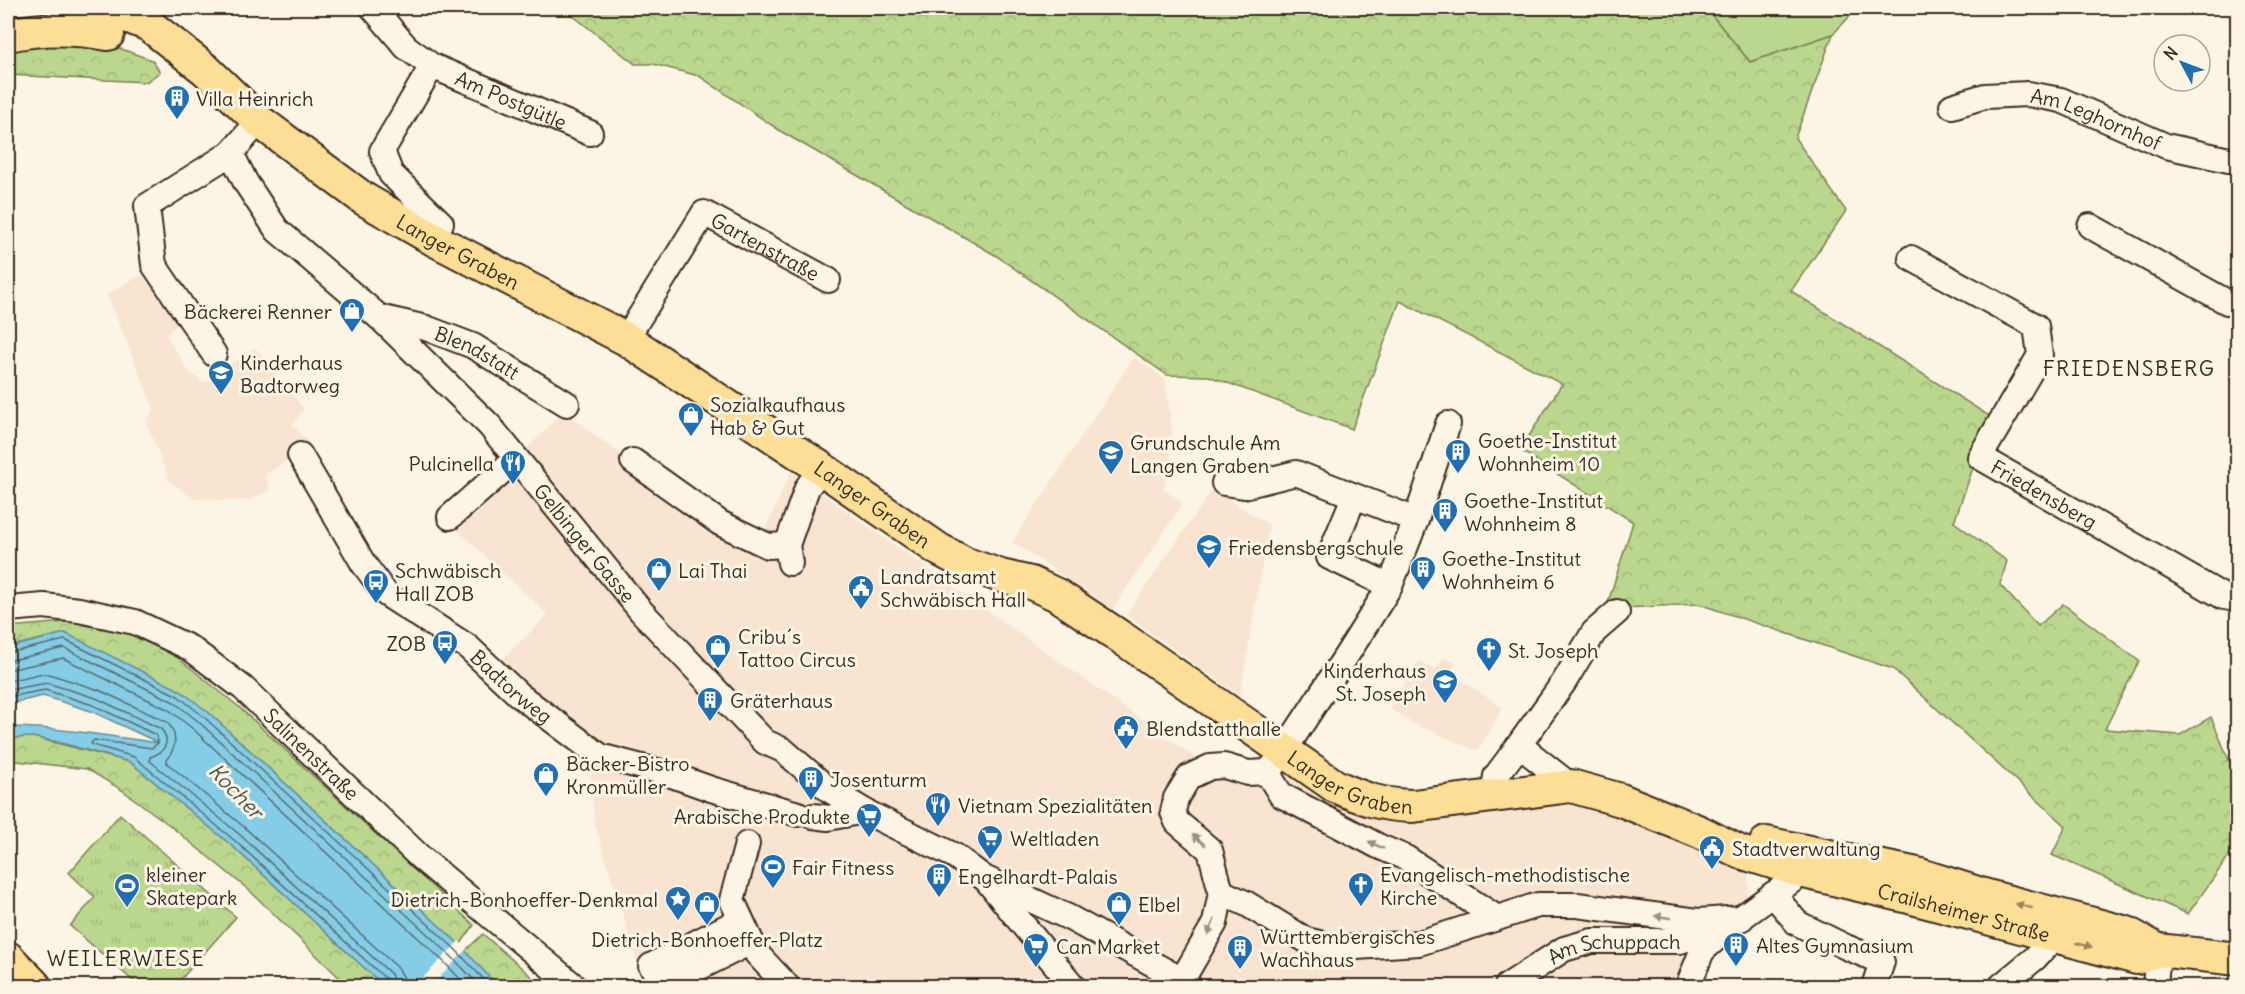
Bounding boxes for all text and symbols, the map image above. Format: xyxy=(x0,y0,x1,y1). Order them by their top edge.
north arrow xyxy=(2152,33,2212,93)
text: N xyxy=(2160,42,2182,64)
street label: Am Postgütle xyxy=(452,65,571,134)
street label: Am Leghornhof xyxy=(2029,82,2166,155)
building icon: Villa Heinrich xyxy=(162,83,192,121)
place label: Villa Heinrich xyxy=(196,86,314,111)
street label: Gartenstraße xyxy=(707,207,824,286)
street label: Langer Graben xyxy=(392,208,524,294)
shop icon: Bäckerei Renner xyxy=(337,296,367,334)
place label: Bäckerei Renner xyxy=(184,299,332,324)
street label: Blendstatt xyxy=(431,320,525,384)
place label: Kinderhaus Badtorweg xyxy=(240,350,343,398)
district label: FRIEDENSBERG xyxy=(2043,355,2215,382)
school or university icon: Kinderhaus Badtorweg xyxy=(206,358,236,396)
place label: Sozialkaufhaus Hab & Gut xyxy=(710,392,845,440)
shop icon: Sozialkaufhaus Hab & Gut xyxy=(676,400,706,438)
place label: Goethe-Institut Wohnheim 10 xyxy=(1478,428,1617,476)
place label: Grundschule Am Langen Graben xyxy=(1130,430,1280,478)
building icon: Goethe-Institut Wohnheim 10 xyxy=(1443,437,1473,475)
school or university icon: Grundschule Am Langen Graben xyxy=(1096,438,1126,476)
restaurant icon: Pulcinella xyxy=(498,448,528,486)
place label: Pulcinella xyxy=(408,451,494,476)
street label: Friedensberg xyxy=(1987,454,2102,534)
street label: Langer Graben xyxy=(810,455,936,553)
street label: Gelbinger Gasse xyxy=(529,478,641,607)
place label: Goethe-Institut Wohnheim 8 xyxy=(1464,488,1603,536)
building icon: Goethe-Institut Wohnheim 8 xyxy=(1430,496,1460,534)
school or university icon: Friedensbergschule xyxy=(1194,532,1224,570)
place label: Friedensbergschule xyxy=(1228,535,1404,560)
place label: Goethe-Institut Wohnheim 6 xyxy=(1442,546,1581,594)
building icon: Goethe-Institut Wohnheim 6 xyxy=(1408,554,1438,592)
shop icon: Lai Thai xyxy=(644,555,674,593)
place label: Schwäbisch Hall ZOB xyxy=(395,558,501,606)
place label: Lai Thai xyxy=(678,558,747,583)
place label: Landratsamt Schwäbisch Hall xyxy=(880,564,1026,612)
bus stop icon: Schwäbisch Hall ZOB xyxy=(361,567,391,605)
public building icon: Landratsamt Schwäbisch Hall xyxy=(846,573,876,611)
place label: Cribu´s Tattoo Circus xyxy=(738,624,856,672)
bus stop icon: ZOB xyxy=(430,628,460,666)
place label: ZOB xyxy=(386,631,426,656)
shop icon: Cribu´s Tattoo Circus xyxy=(703,632,733,670)
church icon: St. Joseph xyxy=(1474,635,1504,673)
place label: St. Joseph xyxy=(1508,638,1599,663)
street label: Badtorweg xyxy=(466,644,557,728)
place label: Kinderhaus St. Joseph xyxy=(1323,658,1426,706)
school or university icon: Kinderhaus St. Joseph xyxy=(1430,667,1460,705)
building icon: Gräterhaus xyxy=(695,685,725,723)
place label: Gräterhaus xyxy=(730,688,833,713)
street label: Salinenstraße xyxy=(259,702,365,805)
public building icon: Blendstatthalle xyxy=(1111,713,1141,751)
place label: Blendstatthalle xyxy=(1146,716,1281,741)
street label: Langer Graben xyxy=(1283,744,1413,819)
place label: Bäcker-Bistro Kronmüller xyxy=(566,751,690,799)
water label: Kocher xyxy=(203,757,271,826)
shop icon: Bäcker-Bistro Kronmüller xyxy=(531,760,561,798)
building icon: Josenturm xyxy=(796,764,826,802)
place label: Josenturm xyxy=(830,767,927,792)
restaurant icon: Vietnam Spezialitäten xyxy=(923,790,953,828)
place label: Vietnam Spezialitäten xyxy=(958,793,1153,818)
supermarket icon: Arabische Produkte xyxy=(854,801,884,839)
place label: Arabische Produkte xyxy=(674,804,850,829)
supermarket icon: Weltladen xyxy=(975,823,1005,861)
place label: Weltladen xyxy=(1010,826,1099,851)
public building icon: Stadtverwaltung xyxy=(1697,833,1727,871)
one-way arrow xyxy=(1192,834,1207,847)
place label: Stadtverwaltung xyxy=(1732,836,1881,861)
one-way arrow xyxy=(1367,840,1384,849)
sports icon: Fair Fitness xyxy=(758,852,788,890)
place label: Fair Fitness xyxy=(792,855,894,880)
building icon: Engelhardt-Palais xyxy=(924,861,954,899)
place label: kleiner Skatepark xyxy=(146,862,237,910)
place label: Evangelisch-methodistische Kirche xyxy=(1380,862,1630,910)
place label: Engelhardt-Palais xyxy=(958,864,1118,889)
church icon: Evangelisch-methodistische Kirche xyxy=(1346,870,1376,908)
sports icon: kleiner Skatepark xyxy=(112,871,142,909)
street label: Crailsheimer Straße xyxy=(1875,877,2053,947)
place icon: Dietrich-Bonhoeffer-Denkmal xyxy=(663,884,693,922)
place label: Dietrich-Bonhoeffer-Denkmal xyxy=(391,887,658,912)
shop icon: Dietrich-Bonhoeffer-Platz xyxy=(692,889,722,927)
shop icon: Elbel xyxy=(1104,889,1134,927)
place label: Elbel xyxy=(1138,892,1181,917)
one-way arrow xyxy=(2015,900,2033,910)
one-way arrow xyxy=(1653,912,1672,921)
one-way arrow xyxy=(1207,919,1216,936)
place label: Württembergisches Wachhaus xyxy=(1260,924,1435,972)
place label: Dietrich-Bonhoeffer-Platz xyxy=(591,927,823,952)
street label: Am Schuppach xyxy=(1542,929,1681,969)
building icon: Altes Gymnasium xyxy=(1721,930,1751,968)
supermarket icon: Can Market xyxy=(1021,931,1051,969)
building icon: Württembergisches Wachhaus xyxy=(1225,933,1255,971)
place label: Altes Gymnasium xyxy=(1756,933,1914,958)
place label: Can Market xyxy=(1056,934,1160,959)
one-way arrow xyxy=(2075,941,2093,950)
district label: WEILERWIESE xyxy=(47,945,205,972)

